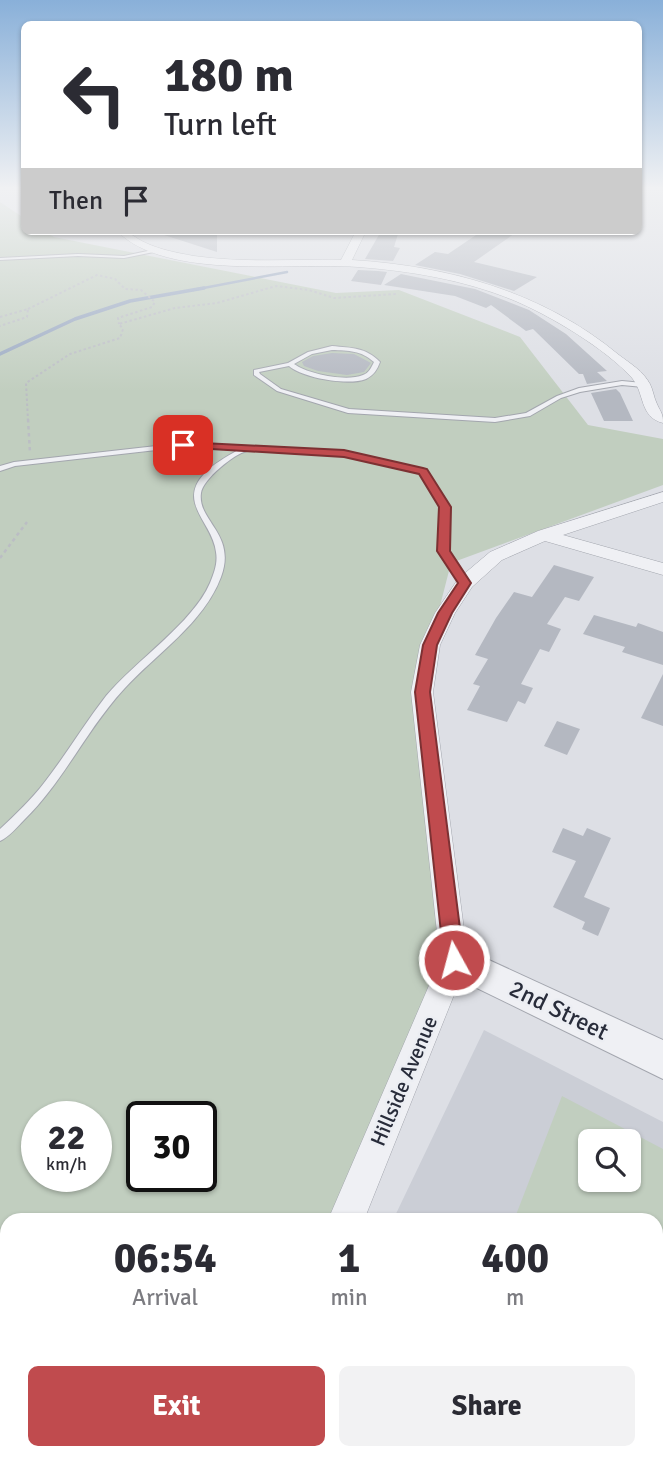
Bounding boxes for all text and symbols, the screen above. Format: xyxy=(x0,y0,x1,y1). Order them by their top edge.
text: 180 m xyxy=(164,45,294,105)
icon: left xyxy=(49,49,140,140)
text: Turn left xyxy=(164,105,277,144)
icon: arrive xyxy=(117,182,155,220)
text: Then xyxy=(49,185,103,217)
pin xyxy=(153,415,213,475)
icon: arrive xyxy=(164,426,202,464)
position arrow xyxy=(417,923,491,997)
street label: 2nd Street xyxy=(505,973,613,1047)
street label: Hillside Avenue xyxy=(365,1012,443,1150)
speed limit sign: 30 xyxy=(126,1101,217,1192)
text: 22 xyxy=(48,1116,85,1159)
map controls xyxy=(578,1129,641,1192)
button: search xyxy=(578,1129,641,1192)
text: km/h xyxy=(46,1153,87,1175)
text: 06:54 xyxy=(114,1233,217,1284)
text: 1 xyxy=(338,1233,360,1284)
text: 400 xyxy=(481,1233,549,1284)
text: Arrival xyxy=(132,1283,198,1312)
text: min xyxy=(330,1283,368,1312)
text: m xyxy=(506,1283,524,1312)
button: Exit xyxy=(28,1366,325,1446)
button: Share xyxy=(339,1366,635,1446)

